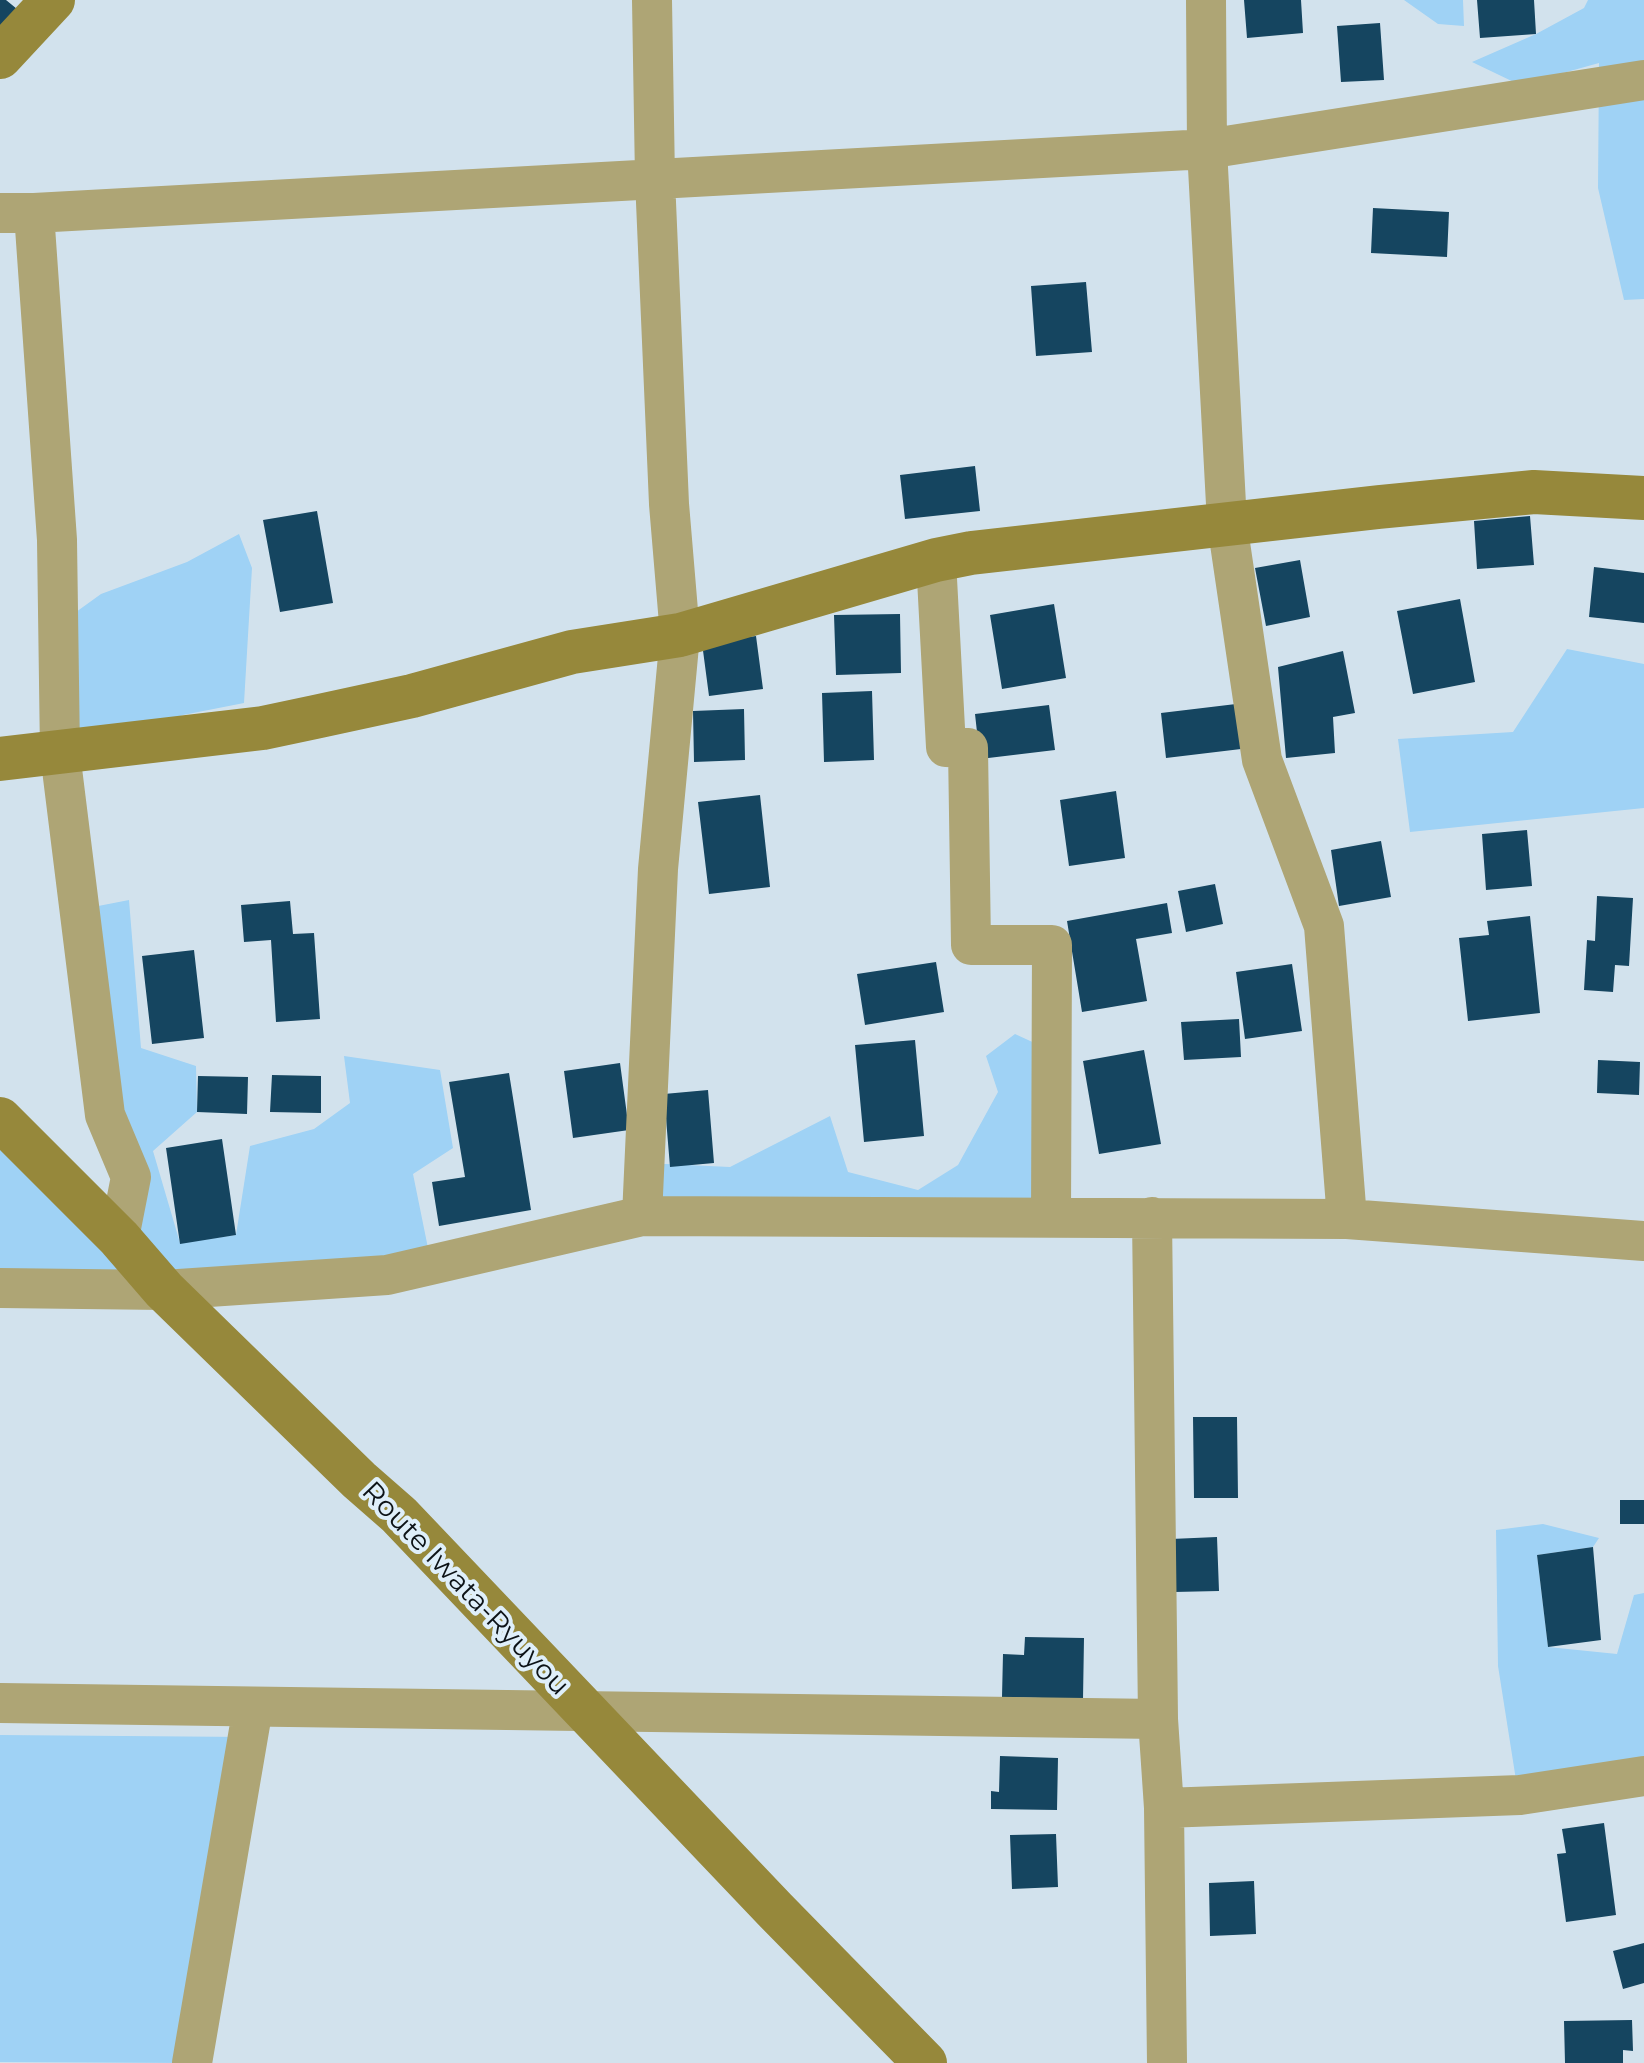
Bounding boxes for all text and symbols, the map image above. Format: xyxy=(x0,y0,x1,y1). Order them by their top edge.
street label: Route Iwata-Ryuyou xyxy=(354,1475,576,1703)

